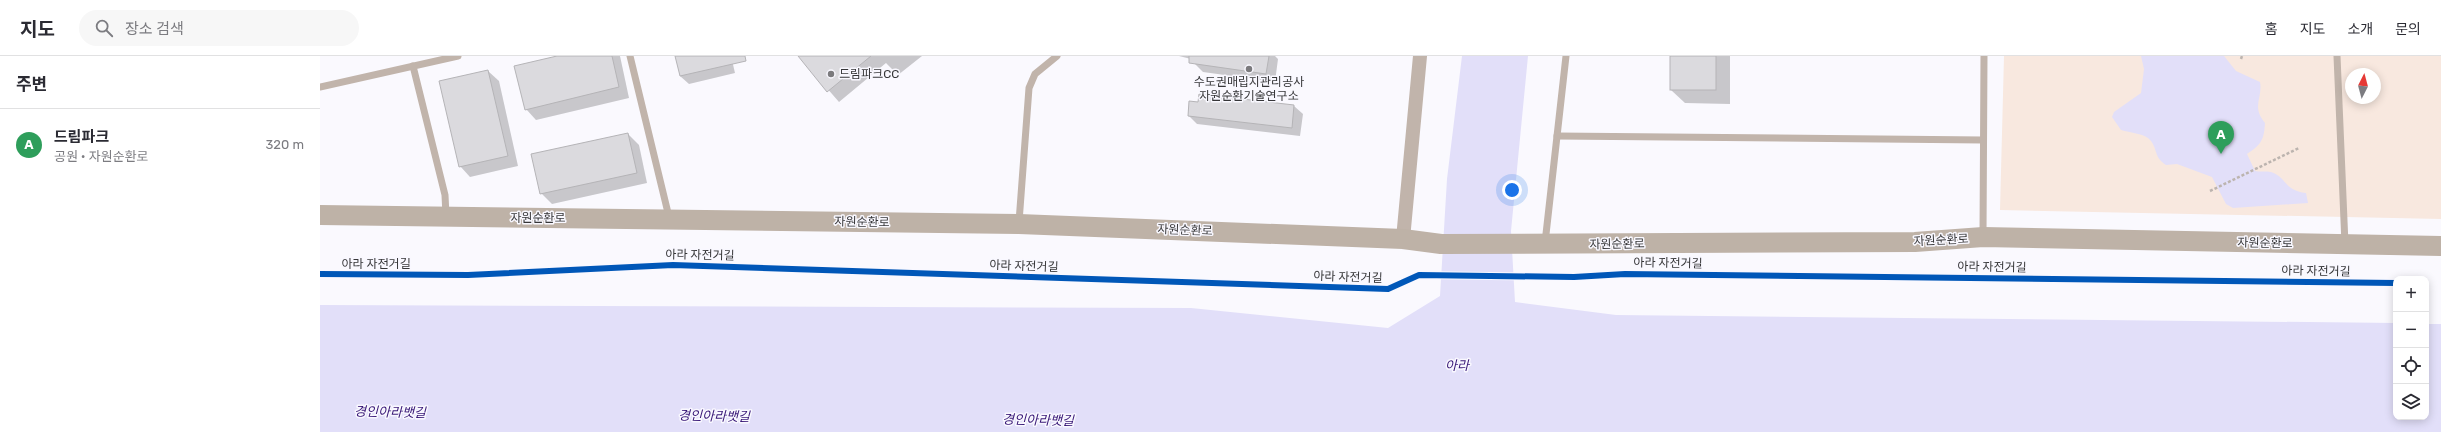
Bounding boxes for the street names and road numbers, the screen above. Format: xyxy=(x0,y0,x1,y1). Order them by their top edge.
street label: 자원순환로 xyxy=(510,211,566,225)
street label: 자원순환로 xyxy=(834,215,890,229)
street label: 자원순환로 xyxy=(1157,222,1213,238)
street label: 자원순환로 xyxy=(1913,232,1969,248)
street label: 자원순환로 xyxy=(2237,236,2293,250)
street label: 자원순환로 xyxy=(1589,237,1645,251)
street label: 아라 자전거길 xyxy=(665,247,735,263)
street label: 아라 자전거길 xyxy=(1633,255,1703,271)
street label: 아라 자전거길 xyxy=(341,257,411,271)
street label: 아라 자전거길 xyxy=(989,258,1059,274)
street label: 아라 자전거길 xyxy=(1957,259,2027,275)
street label: 아라 자전거길 xyxy=(2281,263,2351,279)
street label: 아라 자전거길 xyxy=(1313,269,1383,285)

